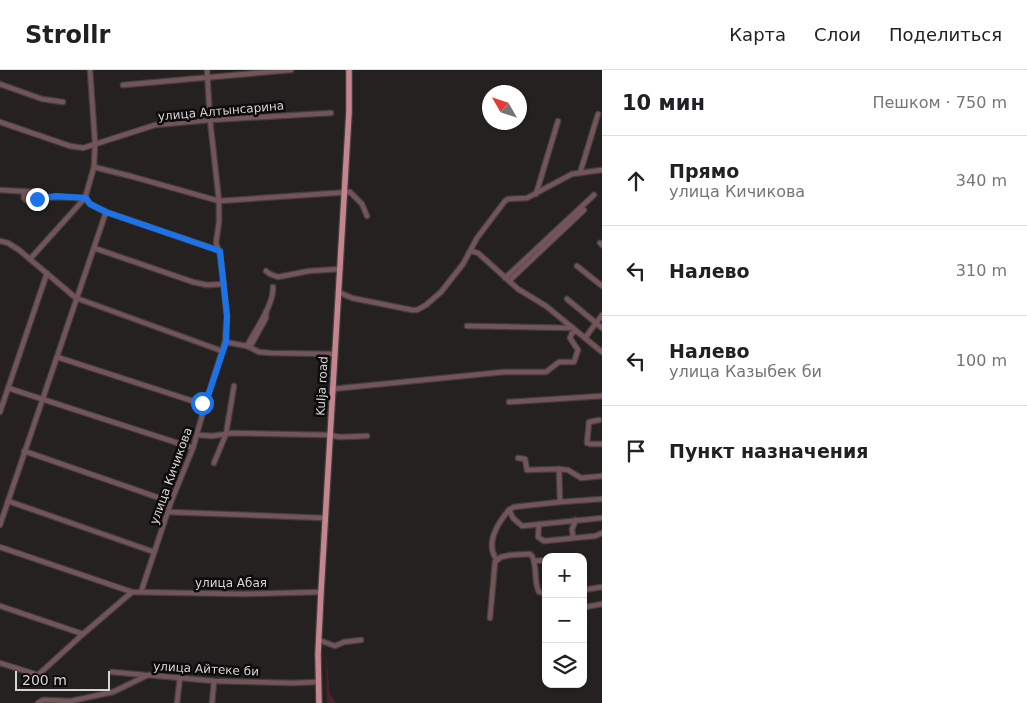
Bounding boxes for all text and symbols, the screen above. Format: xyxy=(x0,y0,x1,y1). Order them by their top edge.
text: Strollr xyxy=(25,21,110,49)
text: Карта xyxy=(729,24,786,45)
text: Слои xyxy=(814,24,861,45)
text: Поделиться xyxy=(889,24,1002,45)
north arrow xyxy=(482,85,527,130)
text: 10 мин xyxy=(622,91,705,115)
text: Пешком · 750 m xyxy=(872,93,1007,112)
street label: улица Алтынсарина xyxy=(157,99,285,123)
text: Прямо xyxy=(669,160,739,182)
icon: ahead xyxy=(622,167,650,195)
text: 340 m xyxy=(956,171,1007,190)
text: улица Кичикова xyxy=(669,182,805,201)
route end xyxy=(26,188,49,211)
icon: left xyxy=(622,257,650,285)
text: Налево xyxy=(669,260,750,282)
text: 310 m xyxy=(956,261,1007,280)
text: Налево xyxy=(669,340,750,362)
icon: left xyxy=(622,347,650,375)
text: 100 m xyxy=(956,351,1007,370)
street label: Kulja road xyxy=(313,356,331,416)
text: улица Казыбек би xyxy=(669,362,822,381)
route start xyxy=(191,392,214,415)
street label: улица Кичикова xyxy=(147,426,195,526)
icon: arrive xyxy=(622,437,650,465)
text: Пункт назначения xyxy=(669,440,868,462)
map controls xyxy=(542,553,587,688)
button: + xyxy=(542,553,587,598)
street label: улица Абая xyxy=(195,576,267,590)
button: − xyxy=(542,598,587,643)
button: layers xyxy=(542,643,587,688)
street label: улица Айтеке би xyxy=(153,659,259,679)
scale bar xyxy=(15,668,110,691)
text: 200 m xyxy=(22,672,67,688)

